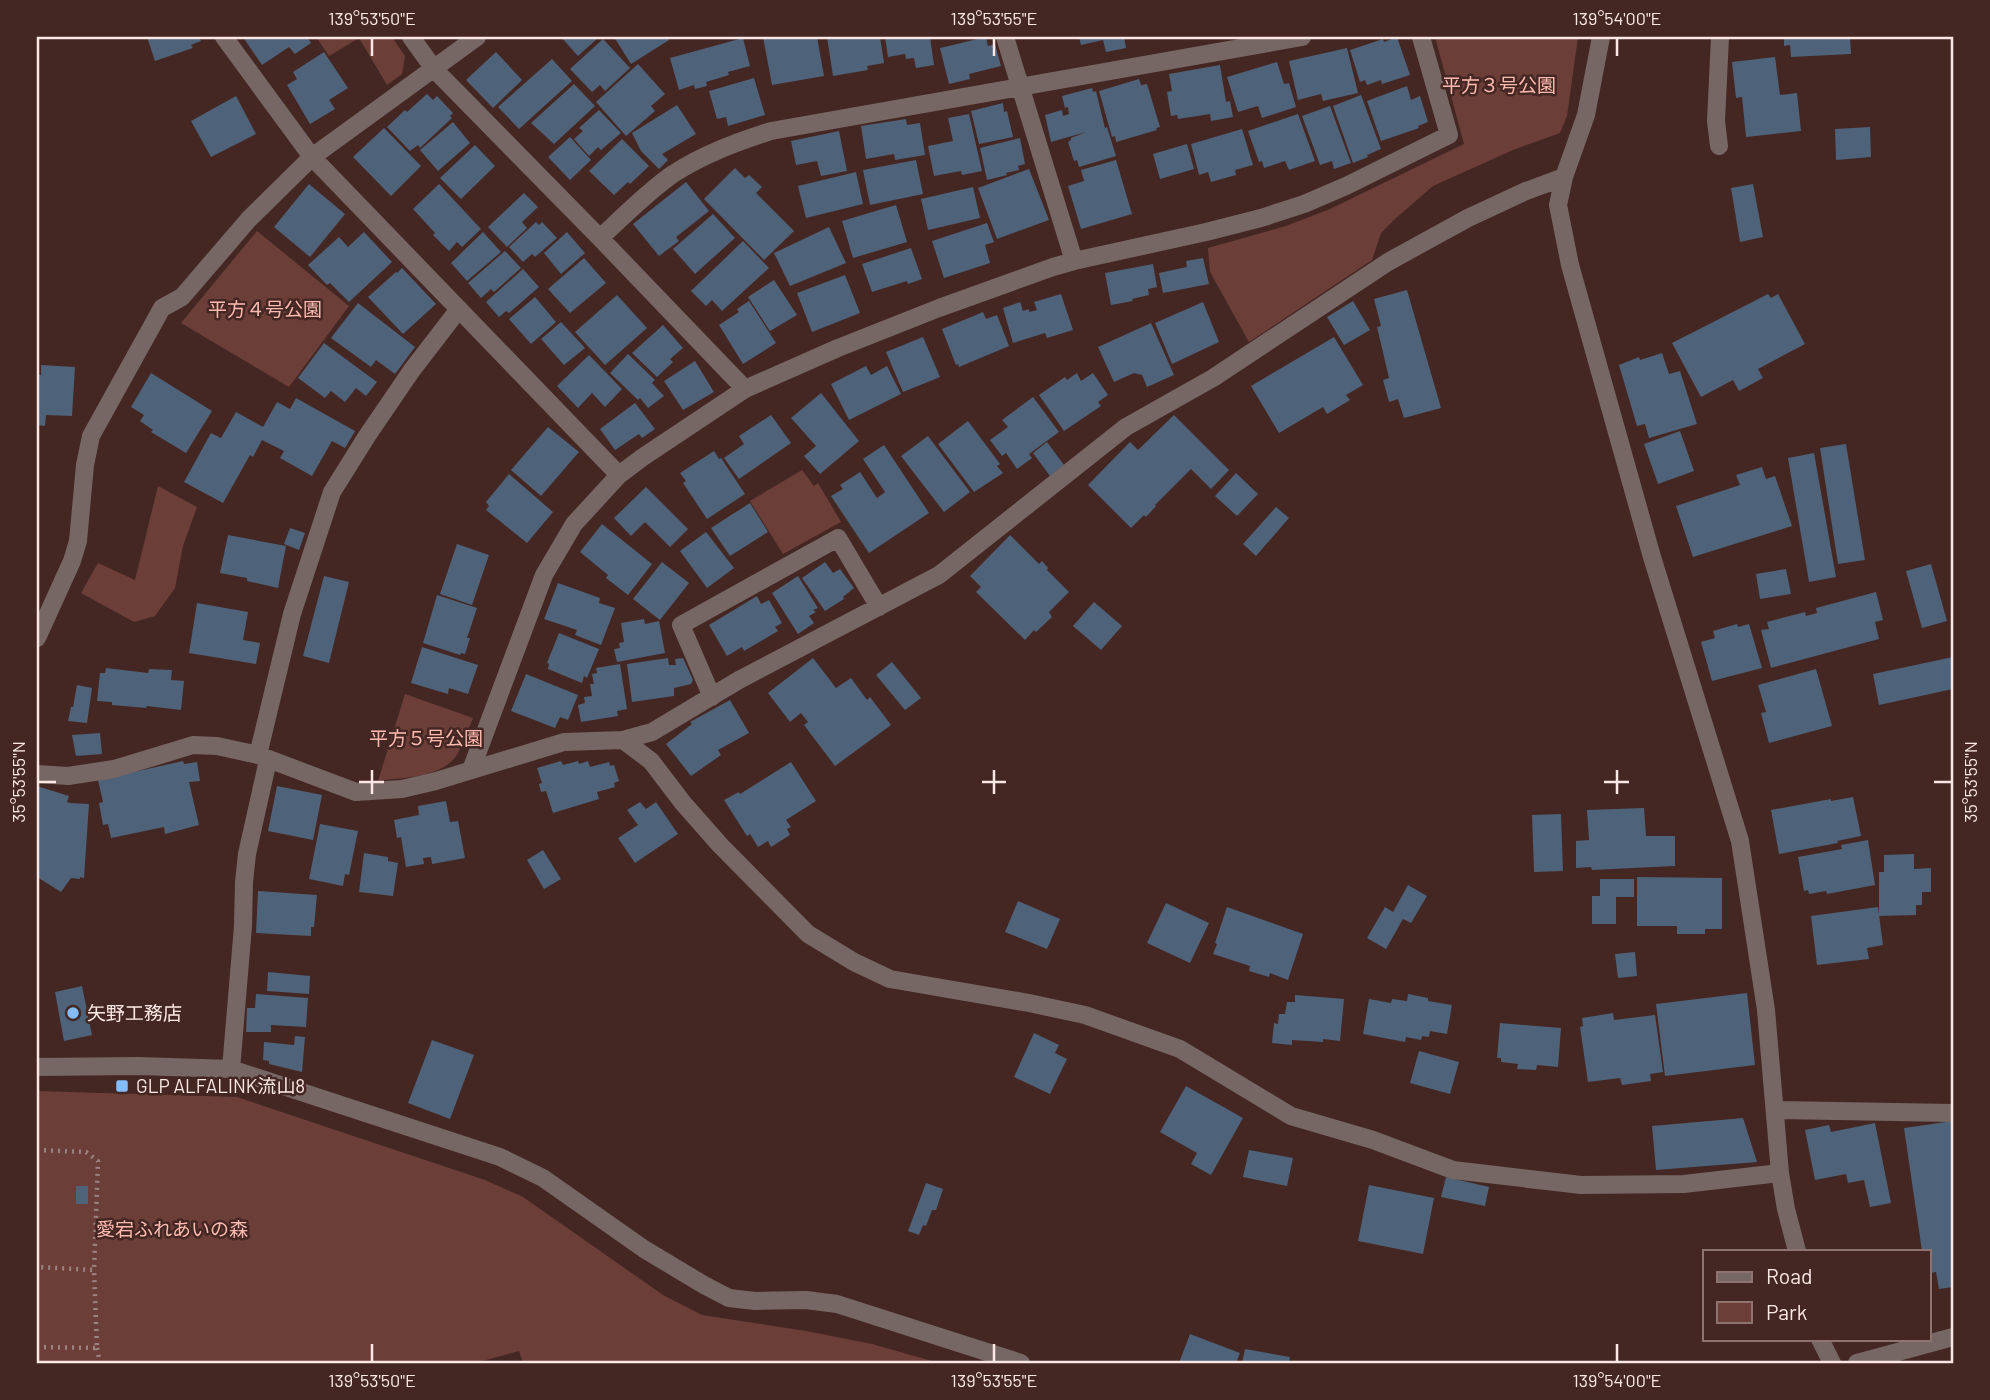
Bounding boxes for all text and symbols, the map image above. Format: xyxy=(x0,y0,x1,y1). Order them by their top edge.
text: 139°53'50"E xyxy=(328,7,416,29)
text: 139°53'55"E xyxy=(951,7,1037,29)
text: 139°54'00"E xyxy=(1572,7,1662,29)
park label: 平方３号公園 xyxy=(1442,73,1556,96)
park label: 平方４号公園 xyxy=(208,297,322,320)
park label: 平方５号公園 xyxy=(369,726,483,749)
text: 35°53'55"N xyxy=(7,741,29,823)
text: 35°53'55"N xyxy=(1959,741,1981,823)
place label: 矢野工務店 xyxy=(87,1001,182,1024)
marker: 矢野工務店 xyxy=(65,1005,81,1021)
place label: GLP ALFALINK流山8 xyxy=(136,1074,305,1097)
marker: GLP ALFALINK流山8 xyxy=(114,1078,130,1094)
park label: 愛宕ふれあいの森 xyxy=(96,1217,248,1240)
legend xyxy=(1703,1250,1930,1340)
text: Road xyxy=(1766,1263,1812,1288)
text: Park xyxy=(1766,1299,1807,1324)
text: 139°53'50"E xyxy=(328,1369,416,1391)
text: 139°53'55"E xyxy=(951,1369,1037,1391)
text: 139°54'00"E xyxy=(1572,1369,1662,1391)

